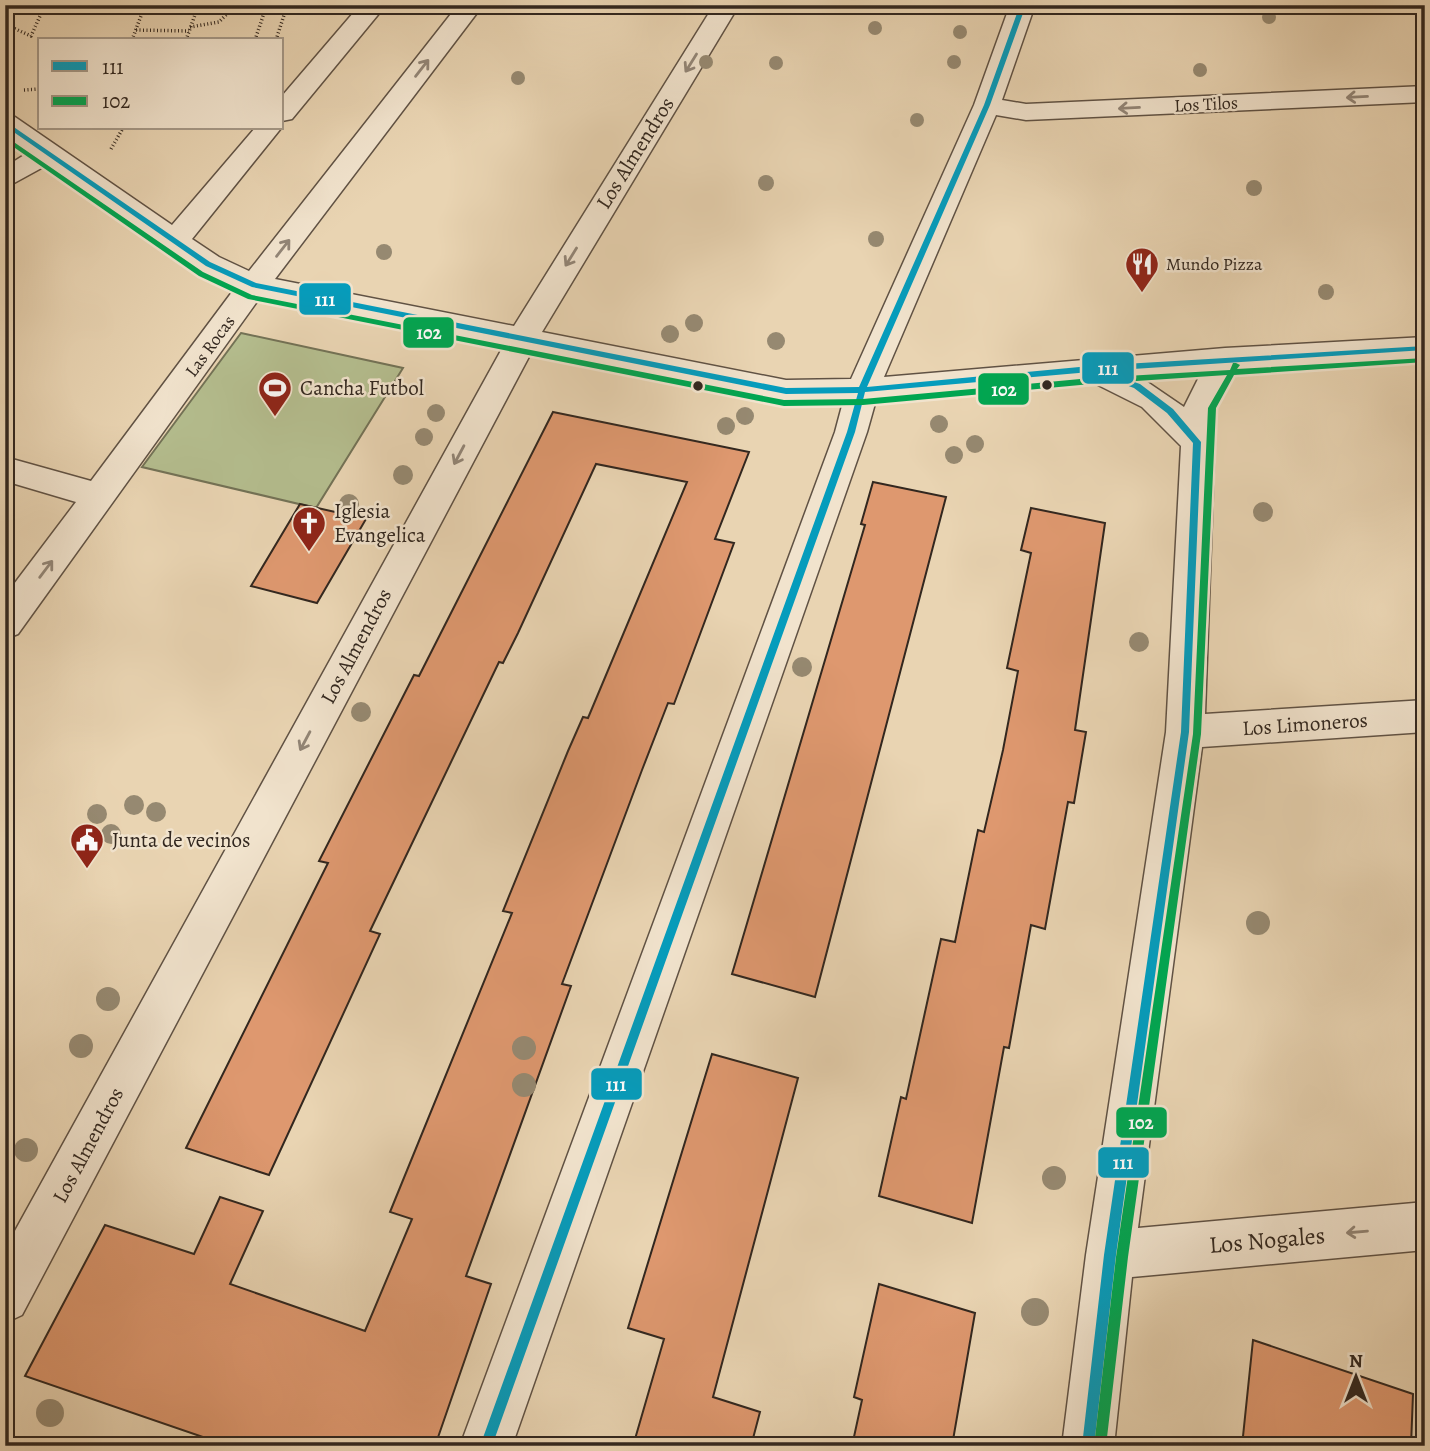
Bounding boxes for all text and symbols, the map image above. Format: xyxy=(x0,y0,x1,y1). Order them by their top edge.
legend xyxy=(38,38,284,130)
text: 111 xyxy=(102,53,124,81)
one-way arrow xyxy=(684,53,698,73)
one-way arrow xyxy=(415,59,430,78)
text: 102 xyxy=(102,87,130,115)
street label: Los Tilos xyxy=(1173,90,1239,118)
one-way arrow xyxy=(1345,91,1368,104)
street label: Los Almendros xyxy=(589,92,681,214)
one-way arrow xyxy=(1118,101,1141,114)
one-way arrow xyxy=(275,239,290,257)
restaurant icon: Mundo Pizza xyxy=(1123,245,1161,294)
one-way arrow xyxy=(564,246,578,266)
place label: Mundo Pizza xyxy=(1166,252,1263,276)
line badge: 111 xyxy=(298,282,352,316)
text: 111 xyxy=(315,287,335,313)
street label: Las Rocas xyxy=(179,310,241,382)
line badge: 102 xyxy=(402,316,455,349)
text: 102 xyxy=(416,320,442,346)
line badge: 111 xyxy=(1081,351,1135,385)
text: 111 xyxy=(1098,356,1118,382)
sports icon: Cancha Futbol xyxy=(256,369,294,418)
line badge: 102 xyxy=(977,372,1030,406)
place label: Cancha Futbol xyxy=(300,374,424,402)
text: 102 xyxy=(991,377,1017,403)
unlabelled marker xyxy=(1040,378,1054,392)
unlabelled marker xyxy=(691,379,705,393)
one-way arrow xyxy=(452,444,466,464)
place label: Iglesia Evangelica xyxy=(334,497,426,549)
church icon: Iglesia Evangelica xyxy=(290,504,328,553)
one-way arrow xyxy=(39,560,53,579)
street label: Los Almendros xyxy=(314,583,398,709)
street label: Los Limoneros xyxy=(1241,706,1369,742)
one-way arrow xyxy=(298,730,311,751)
public building icon: Junta de vecinos xyxy=(68,821,106,870)
place label: Junta de vecinos xyxy=(112,826,250,854)
line badge: 111 xyxy=(590,1067,643,1101)
text: 111 xyxy=(606,1072,626,1098)
street label: Los Almendros xyxy=(46,1082,130,1208)
line badge: 102 xyxy=(1115,1106,1168,1139)
text: 102 xyxy=(1128,1110,1154,1136)
line badge: 111 xyxy=(1097,1146,1150,1179)
text: 111 xyxy=(1113,1150,1133,1176)
street label: Los Nogales xyxy=(1208,1219,1326,1261)
one-way arrow xyxy=(1346,1226,1369,1239)
north arrow xyxy=(1322,1342,1392,1412)
text: N xyxy=(1349,1348,1363,1374)

